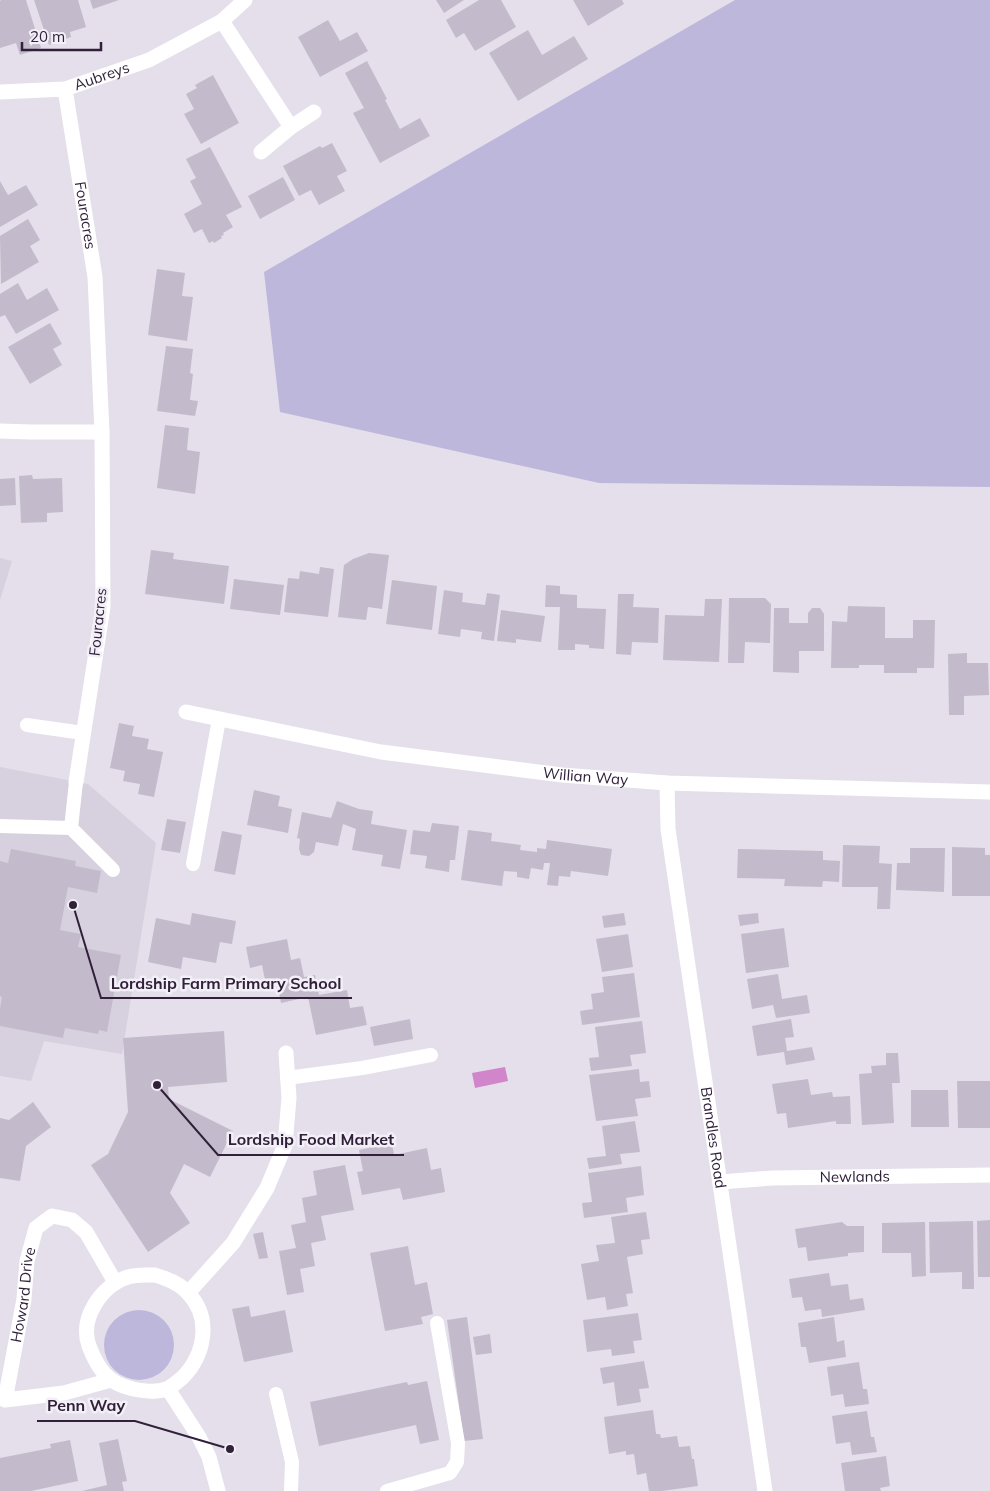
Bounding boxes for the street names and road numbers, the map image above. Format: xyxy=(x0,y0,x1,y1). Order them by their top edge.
street label: Aubreys xyxy=(71,57,132,94)
street label: Fouracres xyxy=(71,180,100,250)
street label: Fouracres xyxy=(84,587,111,657)
street label: Willian Way xyxy=(542,763,629,789)
street label: Brandles Road xyxy=(697,1086,731,1190)
street label: Newlands xyxy=(820,1166,890,1186)
street label: Howard Drive xyxy=(6,1245,39,1344)

